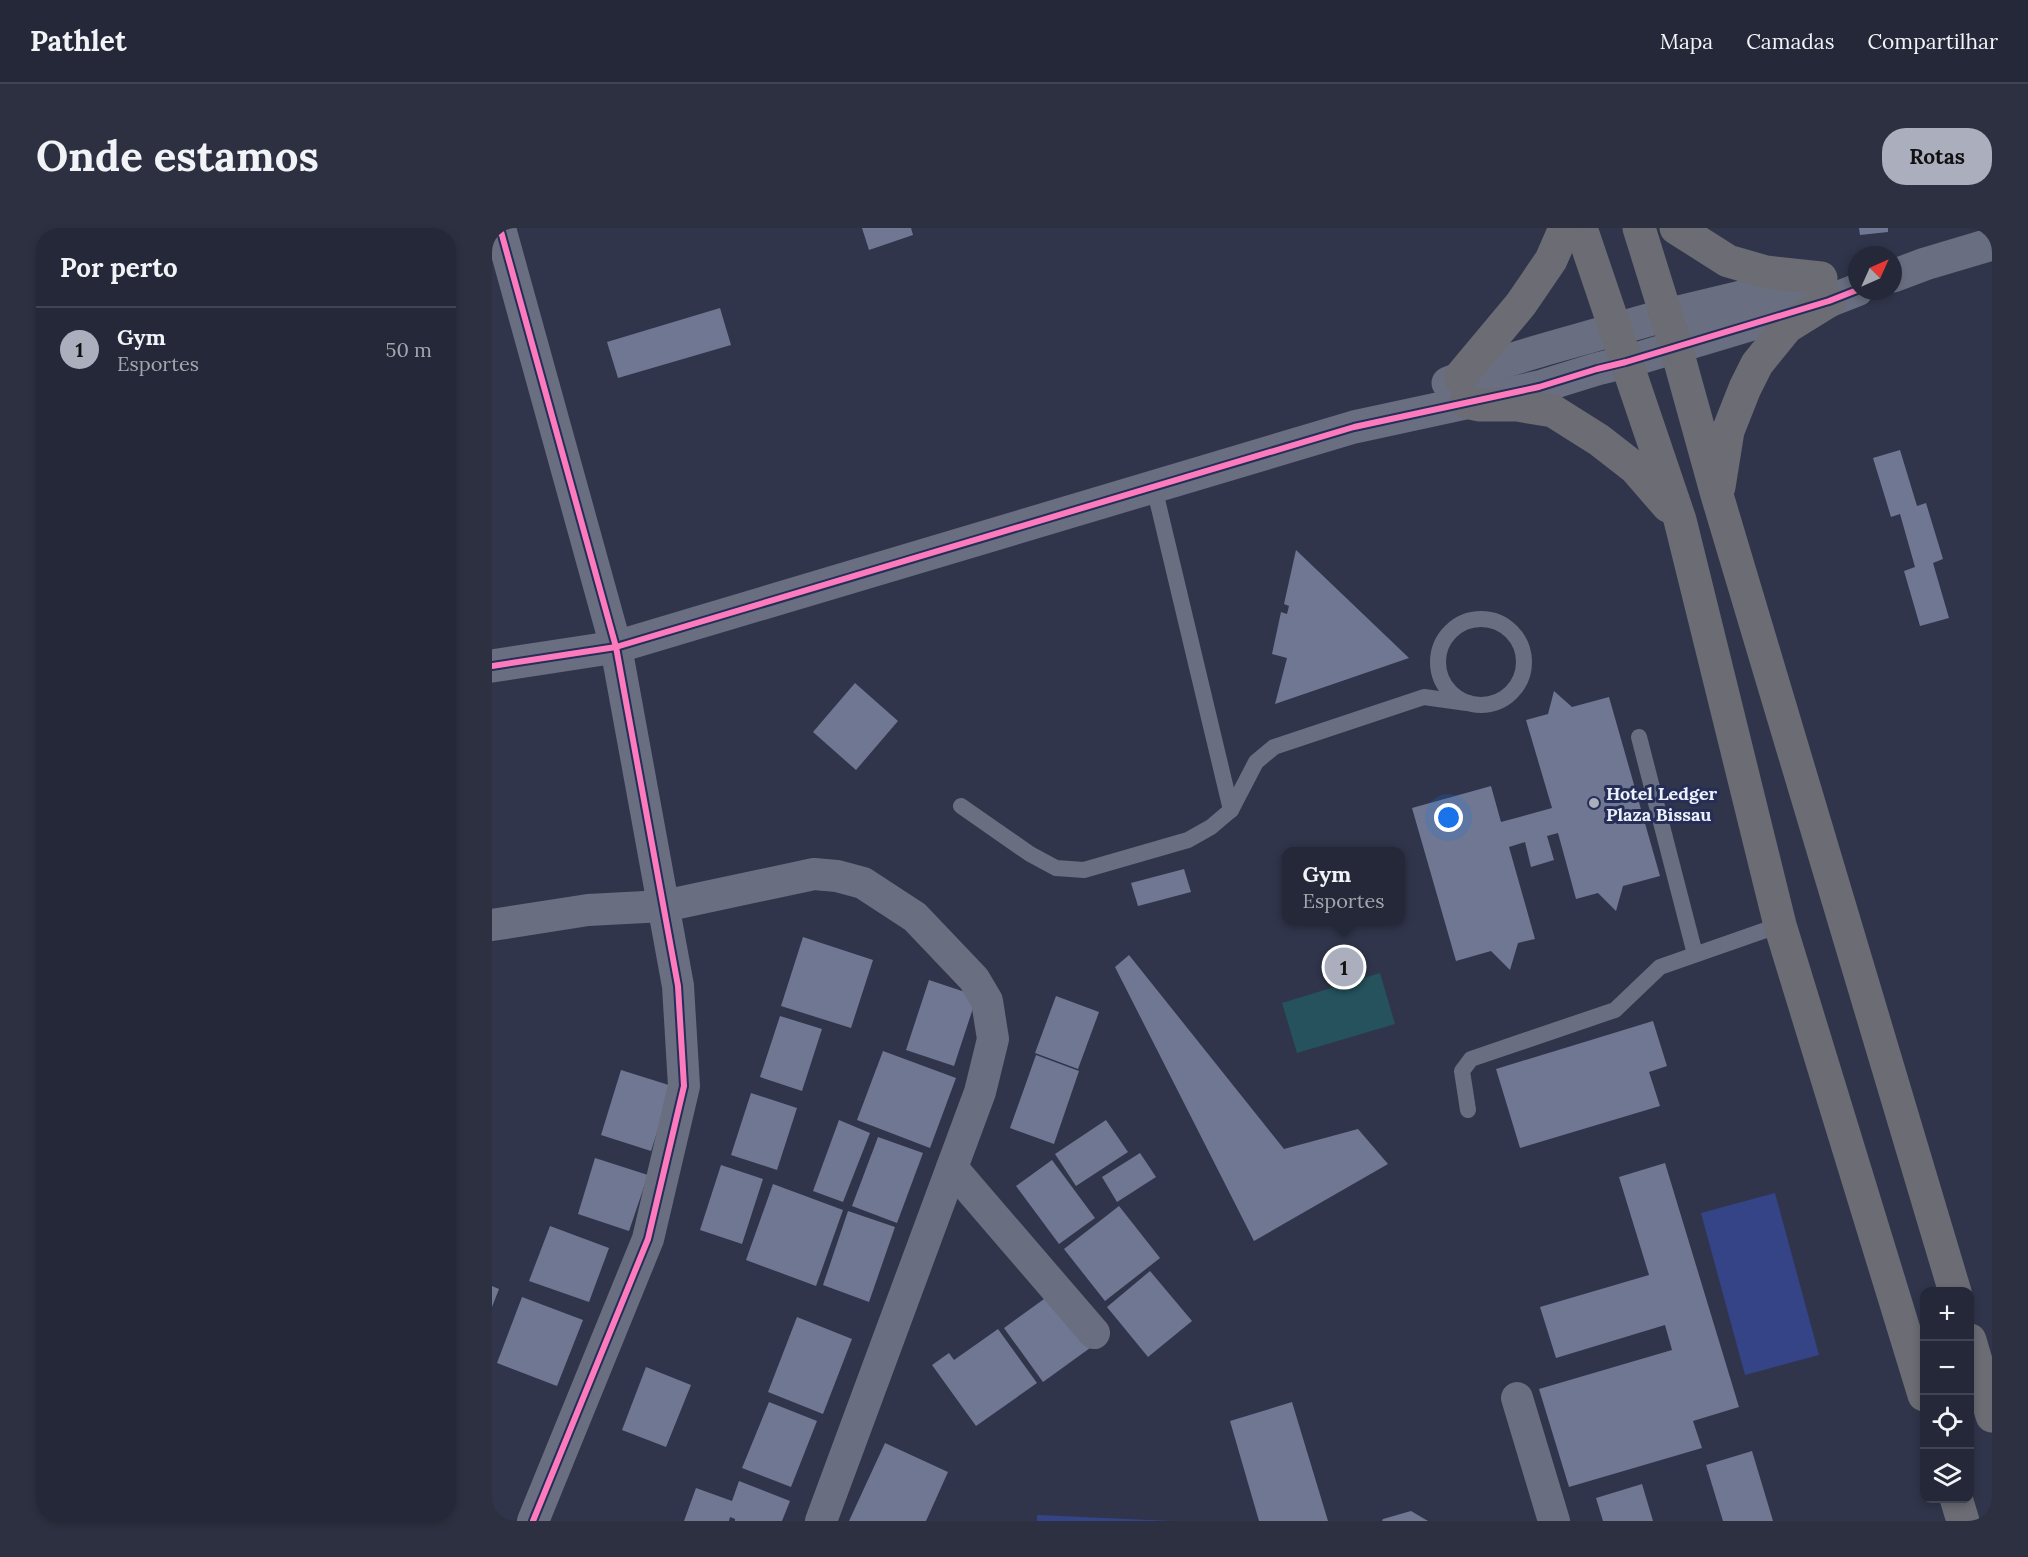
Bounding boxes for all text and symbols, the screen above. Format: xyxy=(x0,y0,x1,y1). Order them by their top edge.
text: Pathlet xyxy=(30,23,127,59)
text: Mapa xyxy=(1660,28,1713,55)
text: Camadas xyxy=(1746,28,1834,55)
text: Compartilhar xyxy=(1867,28,1998,55)
button: Rotas xyxy=(1882,128,1992,185)
text: Onde estamos xyxy=(36,129,319,183)
north arrow xyxy=(1848,246,1902,300)
text: Por perto xyxy=(60,251,178,284)
text: Gym xyxy=(117,323,166,351)
text: 1 xyxy=(75,337,84,362)
text: 50 m xyxy=(386,337,432,362)
text: Esportes xyxy=(117,351,199,376)
place label: Hotel Ledger Plaza Bissau xyxy=(1606,782,1718,826)
marker: Hotel Ledger Plaza Bissau xyxy=(1587,796,1601,810)
your location xyxy=(1434,803,1463,832)
popup xyxy=(1282,847,1405,925)
text: Gym xyxy=(1303,860,1351,888)
text: Esportes xyxy=(1303,888,1384,913)
pin: 1 xyxy=(1324,944,1364,990)
map controls xyxy=(1920,1287,1974,1503)
button: + xyxy=(1920,1287,1974,1341)
button: − xyxy=(1920,1341,1974,1395)
button: locate xyxy=(1920,1395,1974,1449)
button: layers xyxy=(1920,1449,1974,1503)

